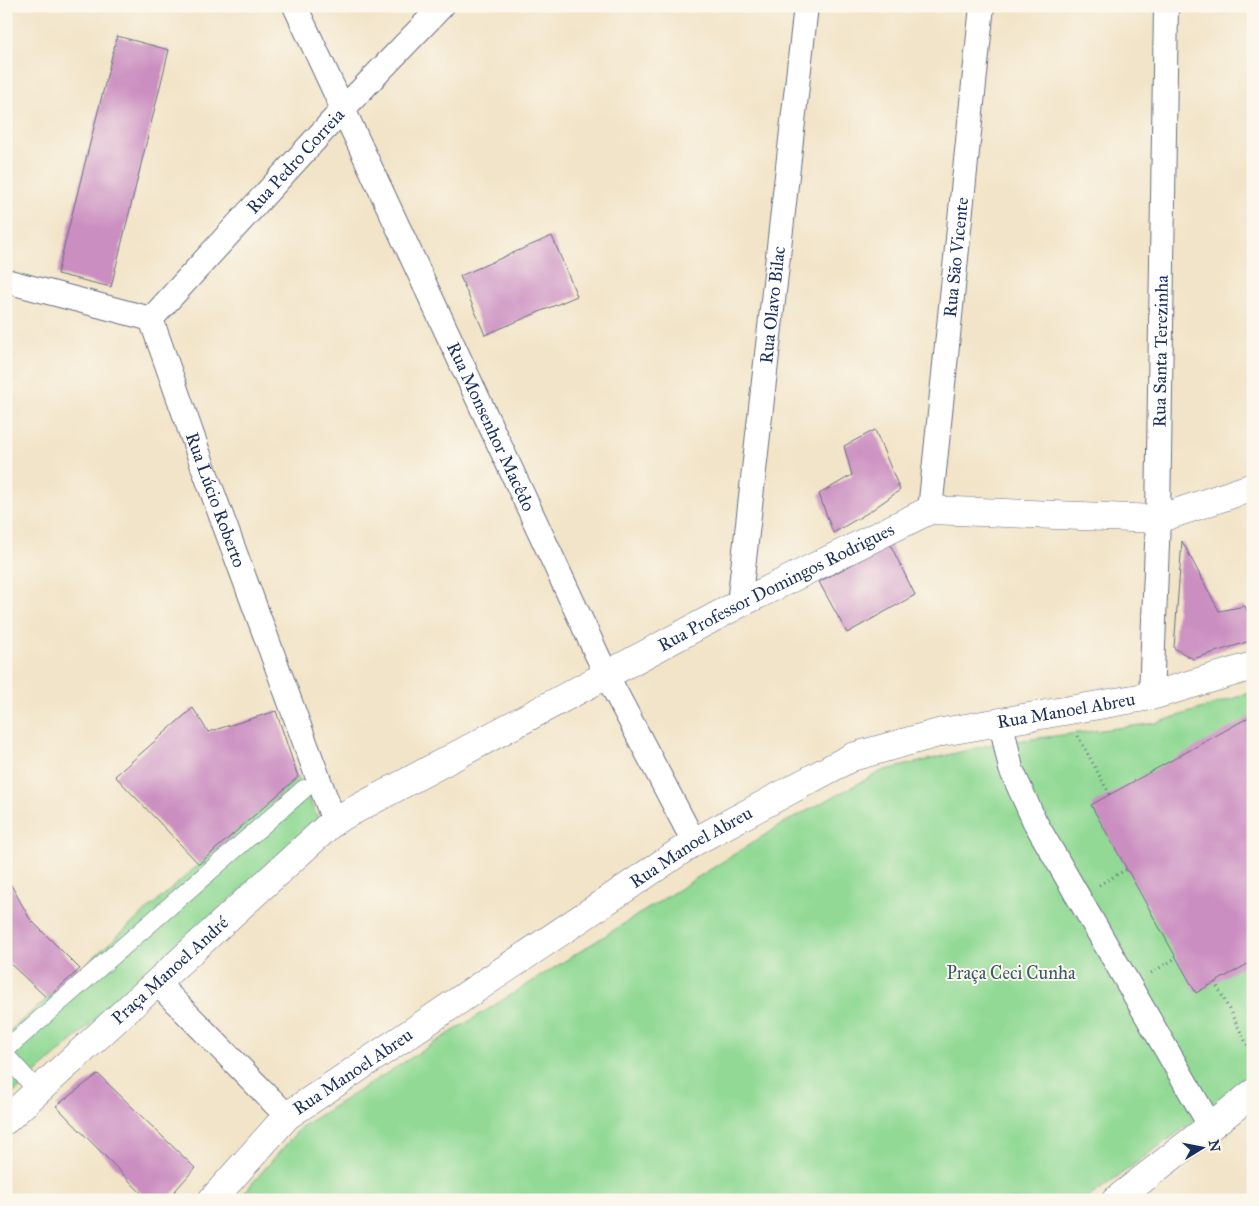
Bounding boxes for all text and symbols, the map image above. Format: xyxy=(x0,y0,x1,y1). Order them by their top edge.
street label: Rua Pedro Correia xyxy=(242,104,349,218)
street label: Rua São Vicente xyxy=(939,196,973,319)
street label: Rua Olavo Bilac xyxy=(755,245,790,365)
street label: Rua Santa Terezinha xyxy=(1148,274,1173,427)
street label: Rua Monsenhor Macêdo xyxy=(442,339,540,515)
street label: Rua Lúcio Roberto xyxy=(181,429,250,571)
street label: Rua Professor Domingos Rodrigues xyxy=(654,518,898,656)
street label: Rua Manoel Abreu xyxy=(995,688,1137,733)
street label: Rua Manoel Abreu xyxy=(626,802,756,893)
street label: Praça Manoel André xyxy=(107,911,233,1029)
park label: Praça Ceci Cunha xyxy=(946,962,1076,984)
street label: Rua Manoel Abreu xyxy=(289,1023,417,1120)
north arrow xyxy=(1176,1124,1226,1174)
text: N xyxy=(1205,1139,1224,1153)

